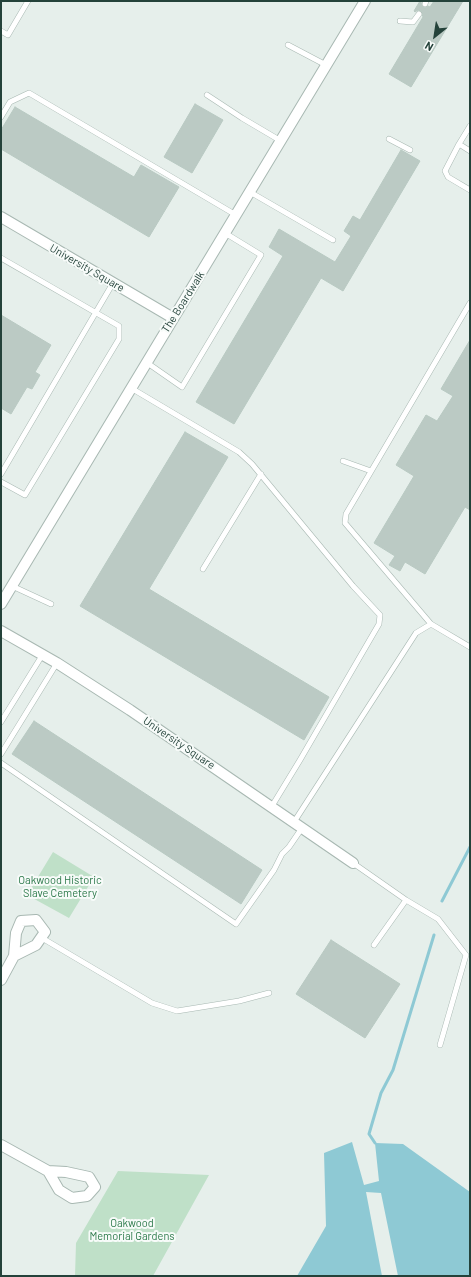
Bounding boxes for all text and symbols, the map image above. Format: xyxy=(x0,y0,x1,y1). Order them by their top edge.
north arrow xyxy=(415,16,455,56)
text: N xyxy=(422,39,435,54)
street label: University Square xyxy=(47,241,127,295)
street label: The Boardwalk xyxy=(159,269,207,335)
street label: University Square xyxy=(141,714,217,772)
park label: Oakwood Historic Slave Cemetery xyxy=(18,873,102,899)
park label: Oakwood Memorial Gardens xyxy=(89,1216,175,1242)

